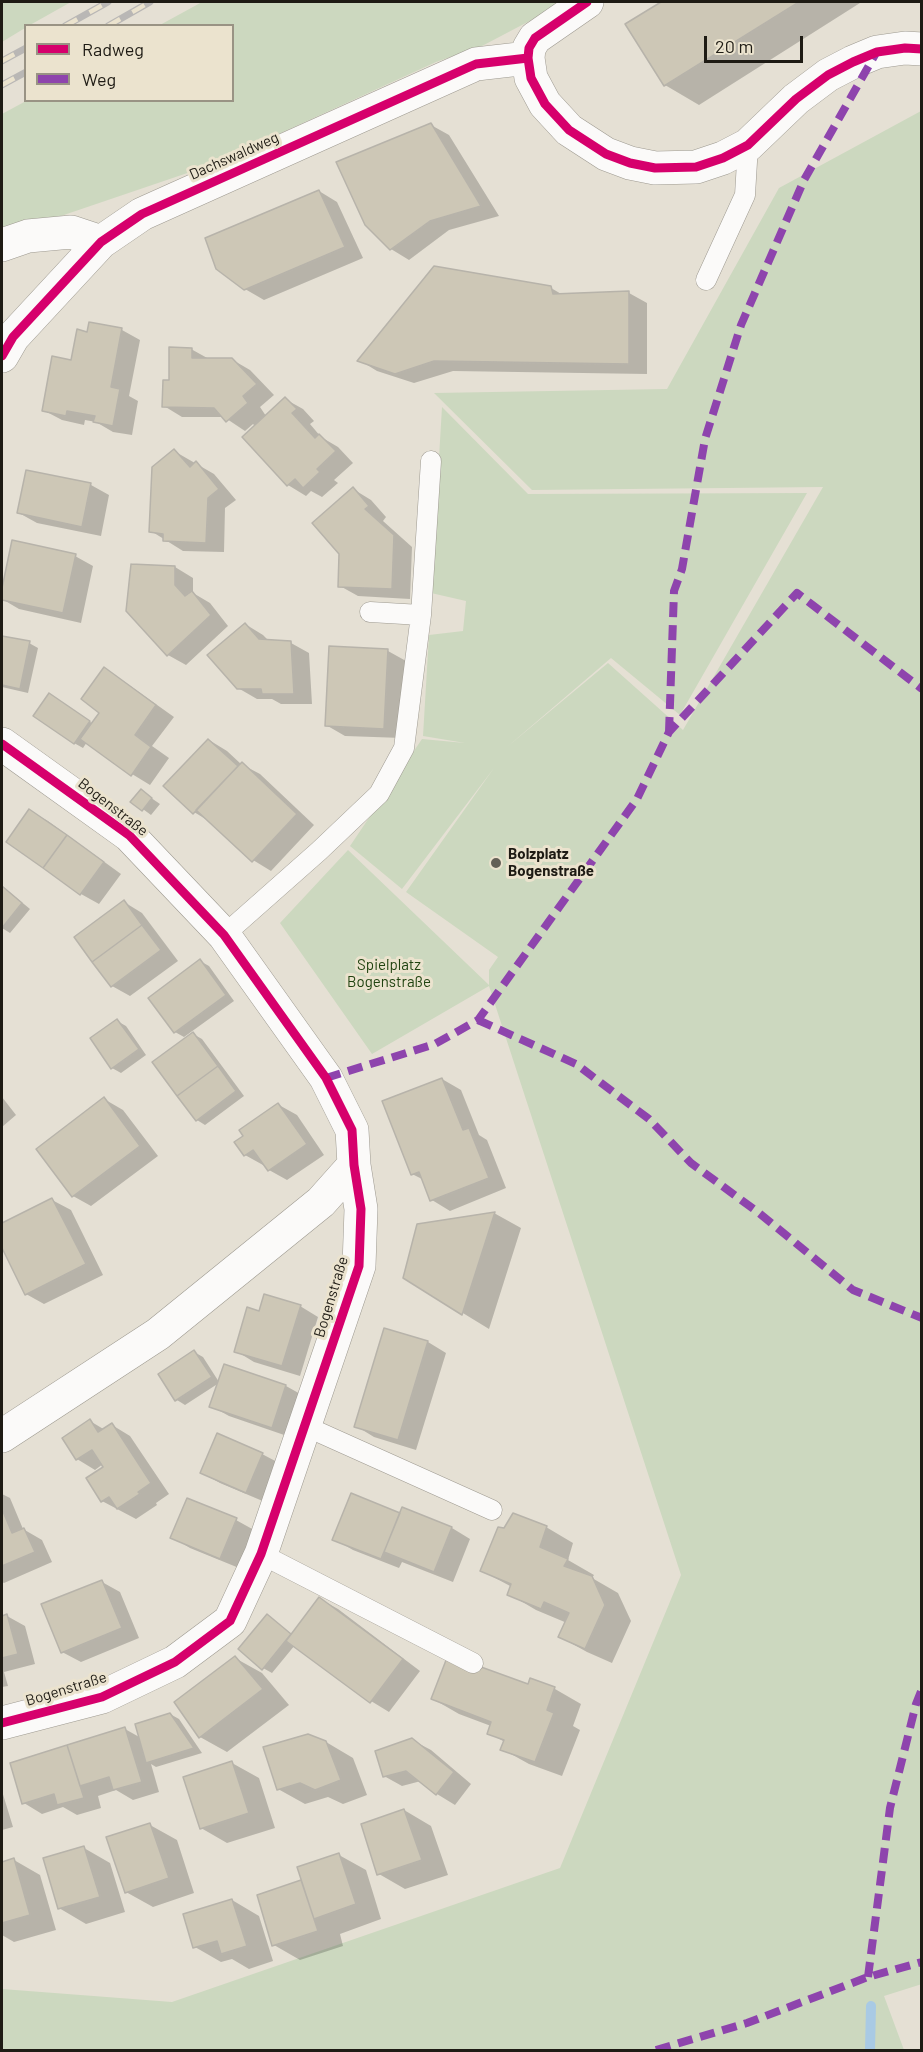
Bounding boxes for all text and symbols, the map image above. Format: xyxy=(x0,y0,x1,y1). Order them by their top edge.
legend xyxy=(24,24,234,102)
scale bar xyxy=(707,24,806,62)
text: 20 m xyxy=(715,35,753,57)
text: Radweg xyxy=(82,38,144,60)
text: Weg xyxy=(82,68,116,90)
street label: Dachswaldweg xyxy=(186,128,282,184)
street label: Bogenstraße xyxy=(74,774,152,840)
place label: Bolzplatz Bogenstraße xyxy=(508,845,594,880)
marker: Bolzplatz Bogenstraße xyxy=(489,856,503,870)
park label: Spielplatz Bogenstraße xyxy=(347,956,431,991)
street label: Bogenstraße xyxy=(310,1254,352,1340)
street label: Bogenstraße xyxy=(23,1668,109,1710)

